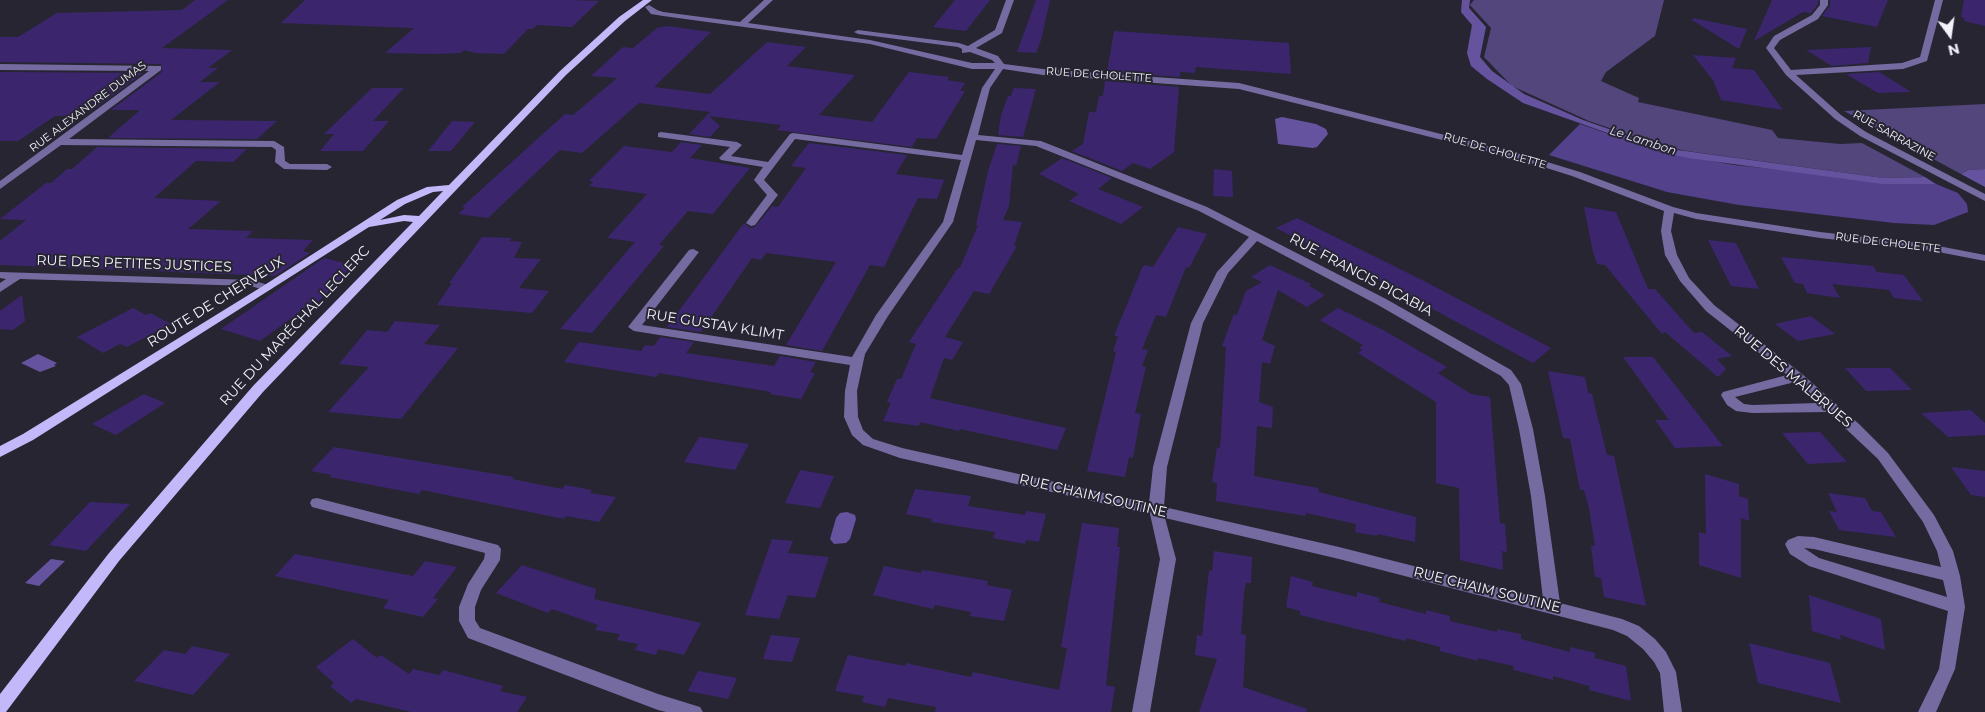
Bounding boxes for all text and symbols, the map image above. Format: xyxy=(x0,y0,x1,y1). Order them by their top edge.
north arrow xyxy=(1925,10,1975,60)
text: N xyxy=(1946,39,1961,60)
street label: RUE ALEXANDRE DUMAS xyxy=(27,59,149,155)
street label: RUE DE CHOLETTE xyxy=(1046,65,1152,85)
street label: RUE SARRAZINE xyxy=(1851,108,1937,164)
water label: Le Lambon xyxy=(1608,123,1678,159)
street label: RUE DE CHOLETTE xyxy=(1442,130,1548,172)
street label: RUE FRANCIS PICABIA xyxy=(1287,230,1435,320)
street label: RUE DE CHOLETTE xyxy=(1835,230,1941,256)
street label: RUE DU MARÉCHAL LECLERC xyxy=(217,243,373,409)
street label: RUE DES PETITES JUSTICES xyxy=(36,252,232,276)
street label: ROUTE DE CHERVEUX xyxy=(144,253,288,351)
street label: RUE GUSTAV KLIMT xyxy=(645,306,785,344)
street label: RUE DES MALBRUES xyxy=(1731,323,1855,431)
street label: RUE CHAIM SOUTINE xyxy=(1017,471,1169,521)
street label: RUE CHAIM SOUTINE xyxy=(1412,564,1562,616)

